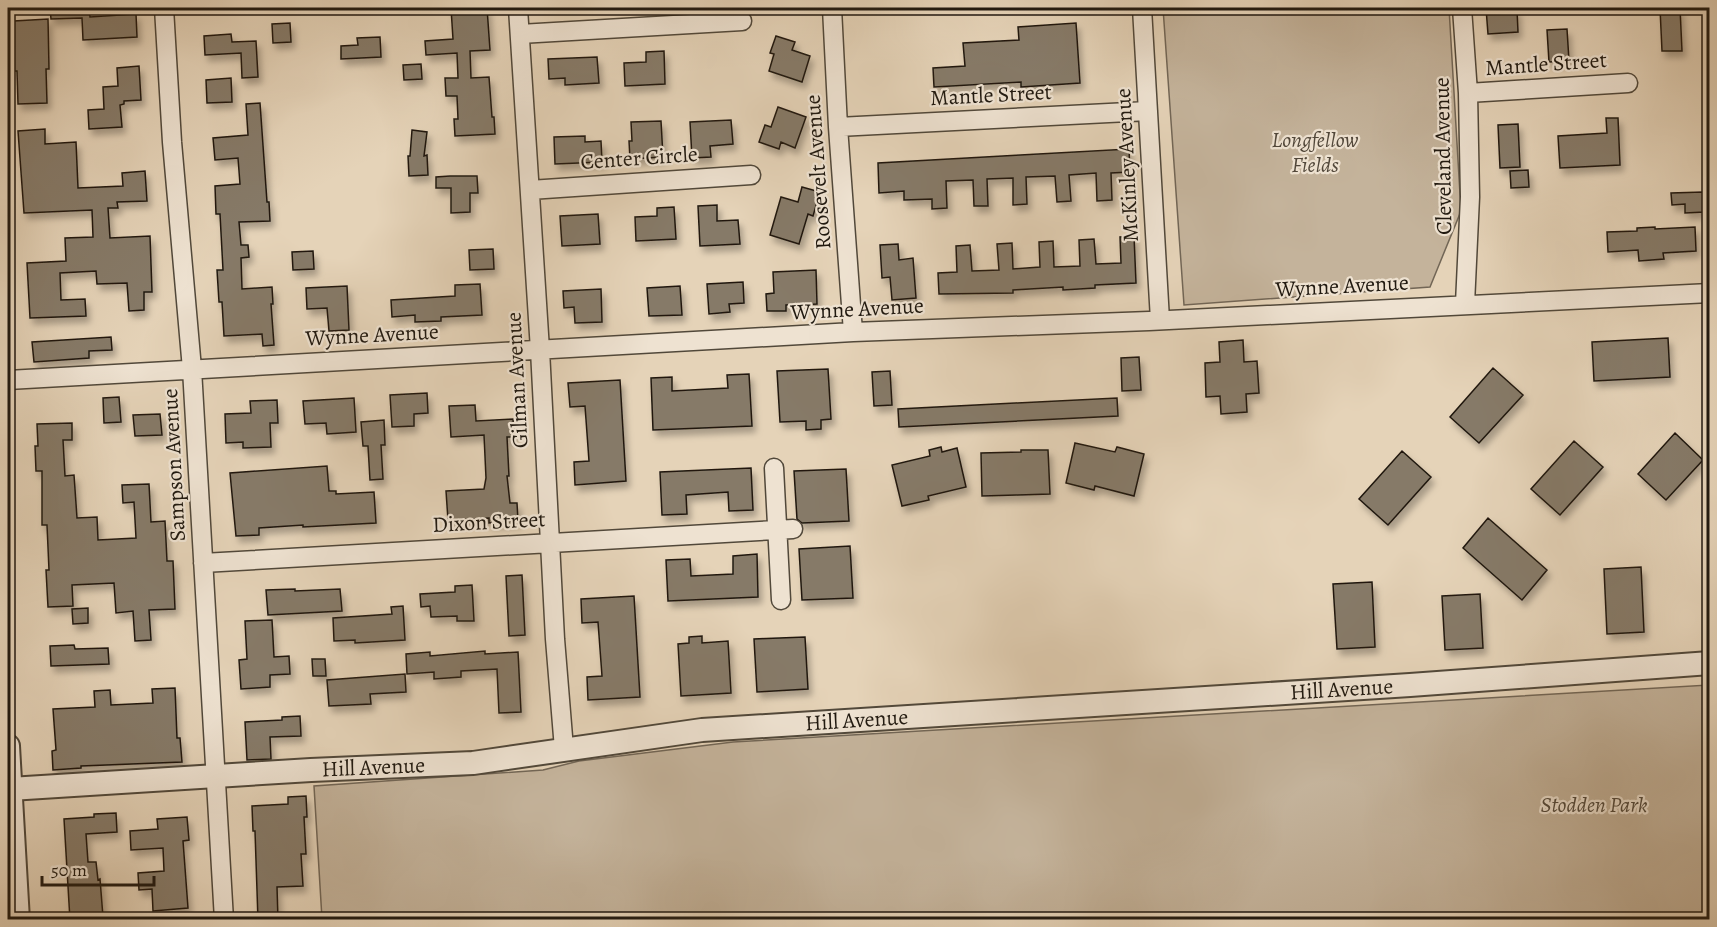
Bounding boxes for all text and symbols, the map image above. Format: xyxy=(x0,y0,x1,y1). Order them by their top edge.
street label: Mantle Street xyxy=(1484,45,1608,83)
street label: Mantle Street xyxy=(929,77,1053,113)
street label: Cleveland Avenue xyxy=(1427,77,1459,235)
street label: McKinley Avenue xyxy=(1108,87,1146,243)
street label: Roosevelt Avenue xyxy=(798,94,838,250)
park label: Longfellow Fields xyxy=(1272,125,1358,180)
street label: Center Circle xyxy=(579,139,699,177)
street label: Wynne Avenue xyxy=(1274,268,1409,305)
street label: Wynne Avenue xyxy=(789,291,924,328)
street label: Gilman Avenue xyxy=(498,311,536,449)
street label: Wynne Avenue xyxy=(304,317,439,354)
street label: Sampson Avenue xyxy=(155,388,193,542)
street label: Dixon Street xyxy=(432,504,546,540)
street label: Hill Avenue xyxy=(1289,671,1394,708)
street label: Hill Avenue xyxy=(804,702,909,738)
street label: Hill Avenue xyxy=(321,750,426,785)
park label: Stodden Park xyxy=(1540,790,1648,820)
scale bar xyxy=(42,849,154,887)
text: 50 m xyxy=(51,858,87,882)

